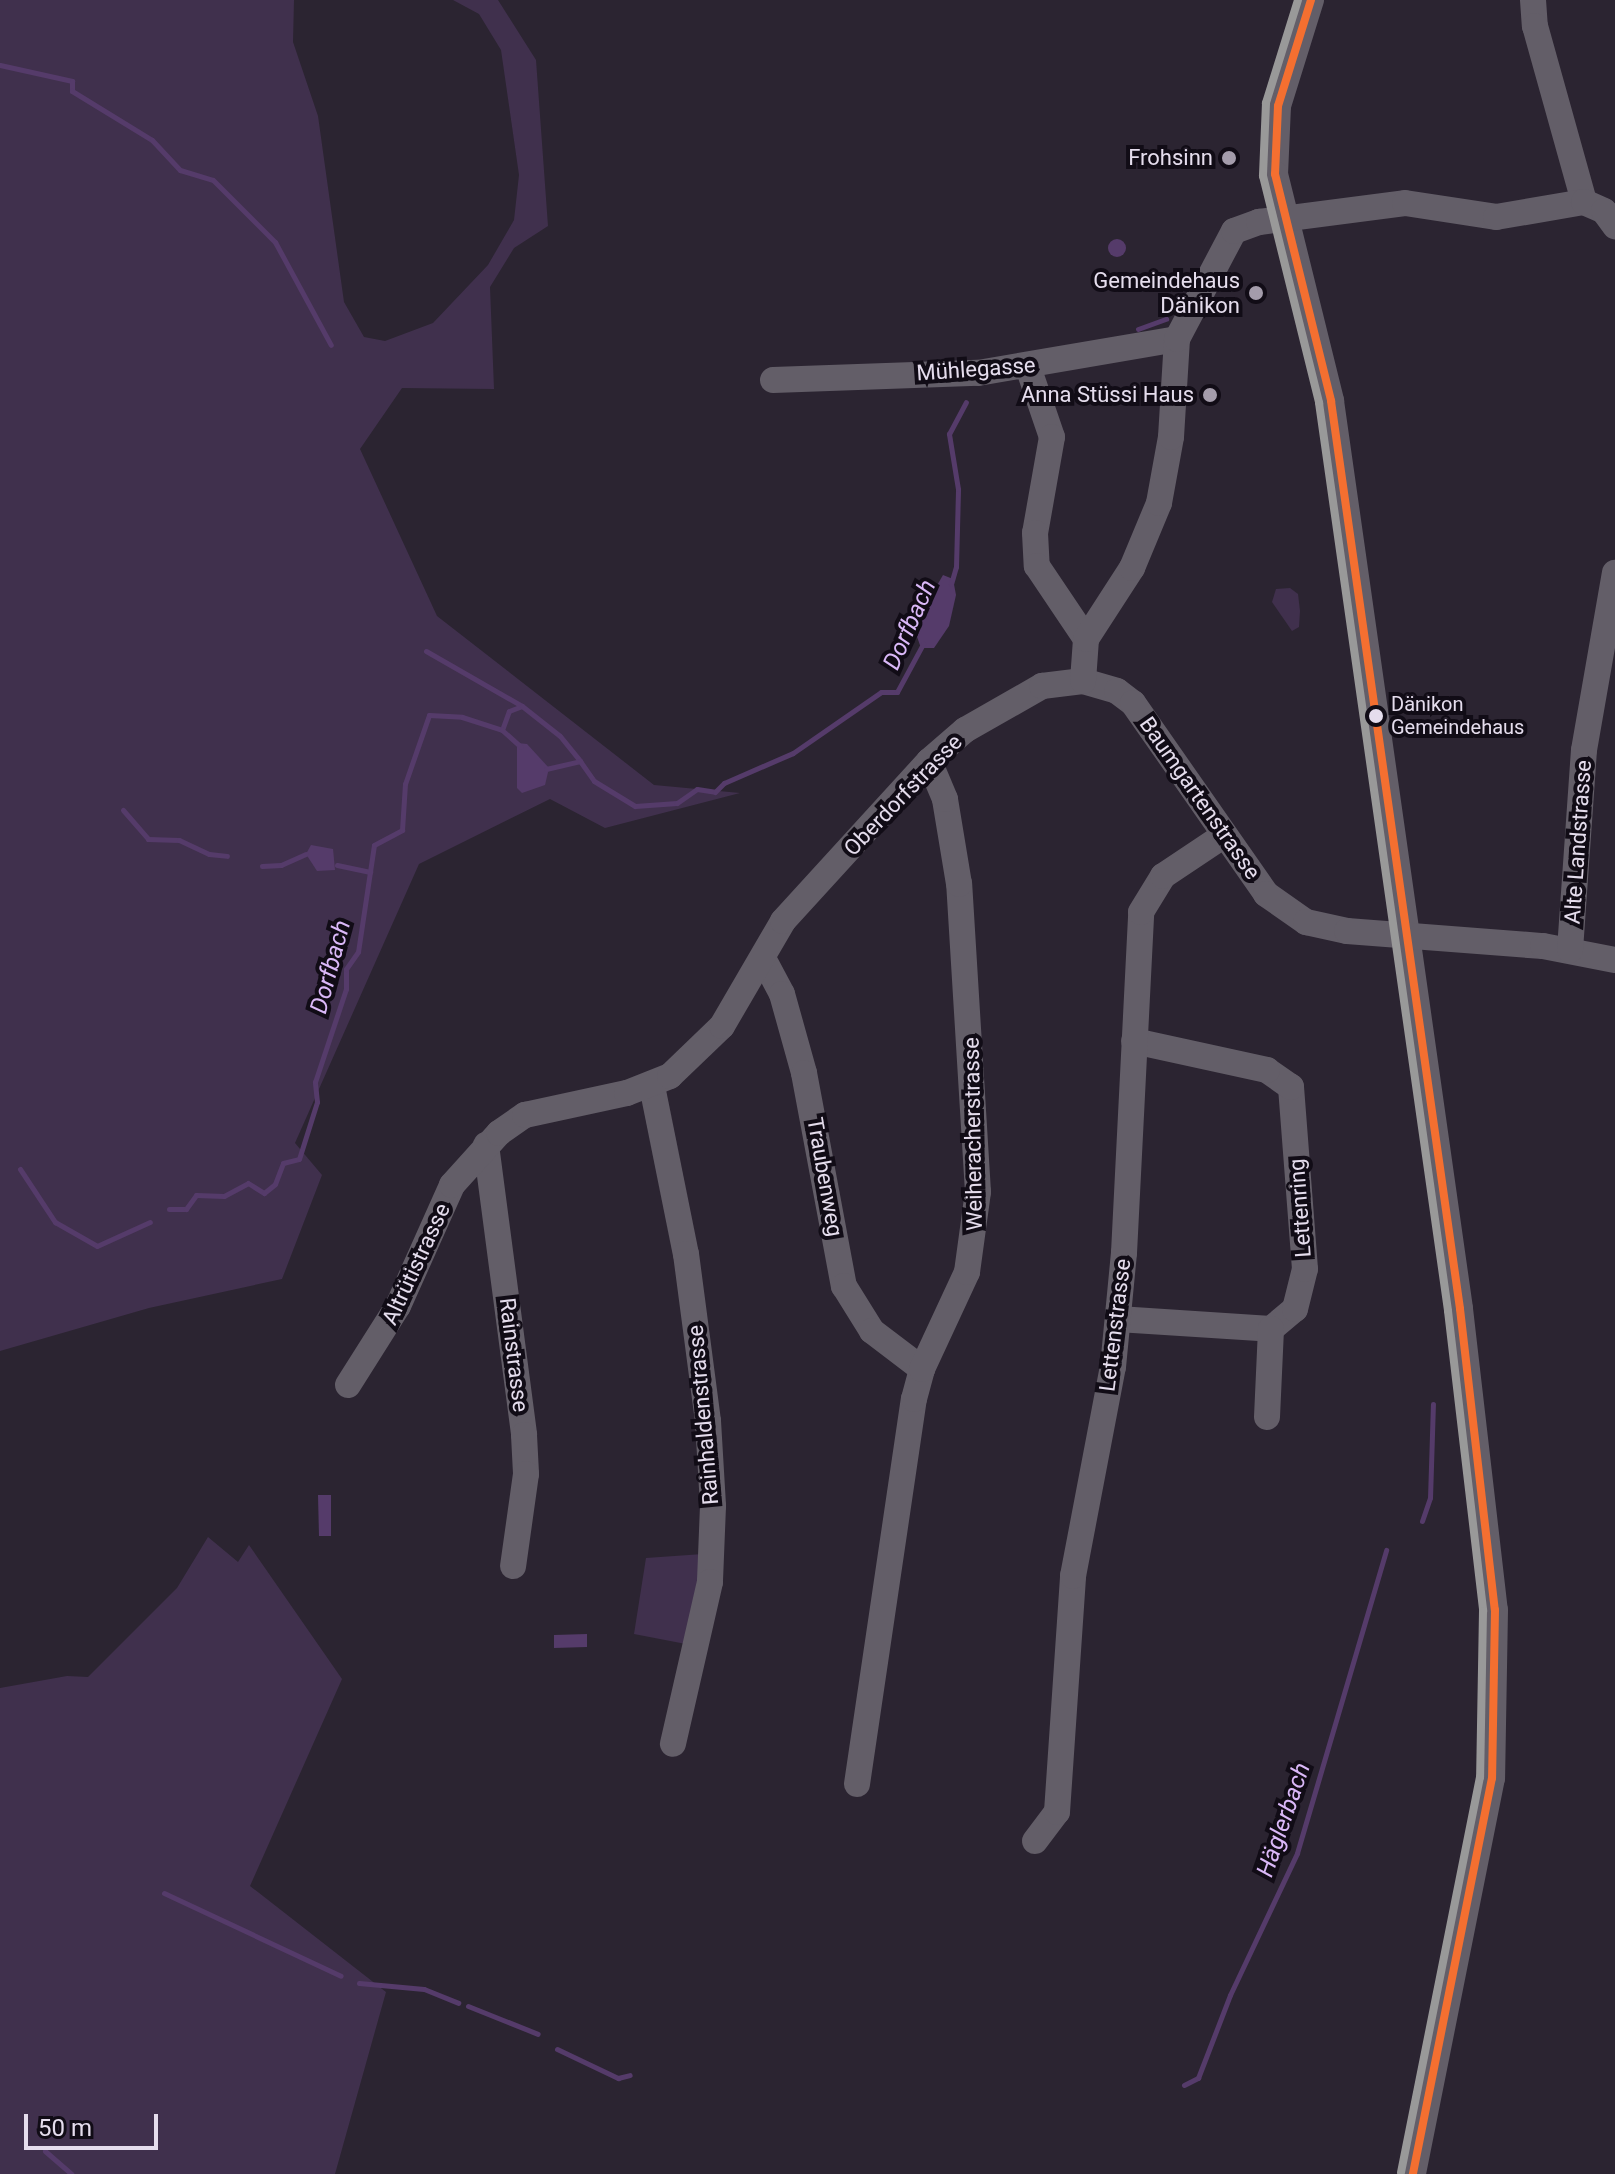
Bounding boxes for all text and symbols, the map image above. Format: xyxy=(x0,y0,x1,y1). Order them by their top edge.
place label: Frohsinn xyxy=(1128,145,1213,171)
marker: Frohsinn xyxy=(1220,149,1238,167)
place label: Gemeindehaus Dänikon xyxy=(1093,267,1240,318)
marker: Gemeindehaus Dänikon xyxy=(1247,284,1265,302)
street label: Mühlegasse xyxy=(916,352,1036,386)
place label: Anna Stüssi Haus xyxy=(1021,382,1194,408)
marker: Anna Stüssi Haus xyxy=(1201,386,1219,404)
water label: Dorfbach xyxy=(877,576,943,674)
place label: Dänikon Gemeindehaus xyxy=(1391,692,1524,739)
marker: Dänikon Gemeindehaus xyxy=(1368,708,1384,724)
street label: Baumgartenstrasse xyxy=(1134,712,1266,884)
street label: Oberdorfstrasse xyxy=(838,729,968,861)
street label: Alte Landstrasse xyxy=(1559,759,1597,925)
water label: Dorfbach xyxy=(305,917,357,1017)
street label: Weiheracherstrasse xyxy=(958,1037,988,1231)
street label: Traubenweg xyxy=(802,1116,848,1238)
street label: Lettenring xyxy=(1283,1158,1317,1258)
street label: Altrütistrasse xyxy=(376,1199,456,1329)
street label: Lettenstrasse xyxy=(1094,1257,1136,1393)
street label: Rainstrasse xyxy=(494,1296,534,1414)
street label: Rainhaldenstrasse xyxy=(682,1324,724,1506)
water label: Häglerbach xyxy=(1251,1759,1317,1881)
scale bar xyxy=(28,2098,162,2148)
text: 50 m xyxy=(38,2114,92,2142)

